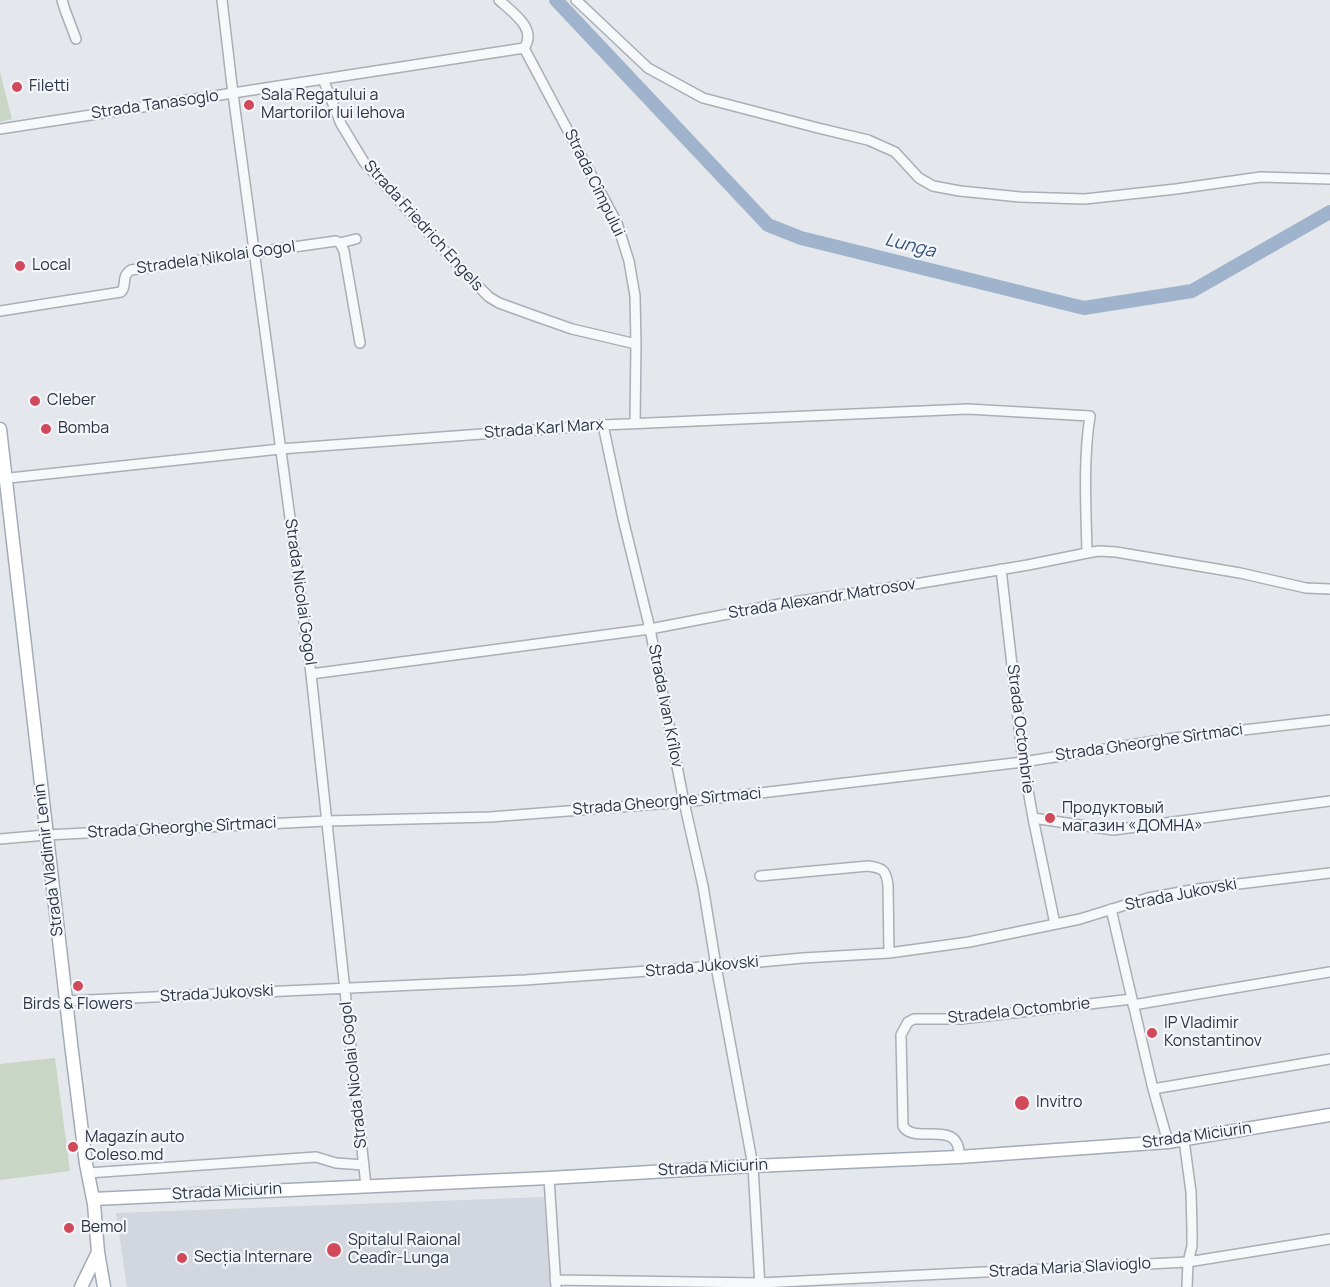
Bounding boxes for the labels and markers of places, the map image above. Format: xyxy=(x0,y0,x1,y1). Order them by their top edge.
place label: Filetti xyxy=(29,77,69,97)
marker: Filetti xyxy=(10,80,24,94)
place label: Sala Regatului a Martorilor lui Iehova xyxy=(261,86,405,124)
marker: Sala Regatului a Martorilor lui Iehova xyxy=(242,98,256,112)
place label: Local xyxy=(32,256,71,276)
marker: Local xyxy=(13,259,27,273)
place label: Cleber xyxy=(47,391,96,411)
marker: Cleber xyxy=(28,394,42,408)
place label: Bomba xyxy=(58,419,109,439)
marker: Bomba xyxy=(39,422,53,436)
place label: Продуктовый магазин «ДОМНА» xyxy=(1062,799,1203,837)
marker: Продуктовый магазин «ДОМНА» xyxy=(1043,811,1057,825)
marker: Birds & Flowers xyxy=(71,979,85,993)
place label: Birds & Flowers xyxy=(23,995,133,1015)
place label: IP Vladimir Konstantinov xyxy=(1164,1014,1262,1052)
marker: IP Vladimir Konstantinov xyxy=(1145,1026,1159,1040)
place label: Invitro xyxy=(1036,1093,1083,1113)
marker: Invitro xyxy=(1013,1094,1031,1112)
place label: Magazín auto Coleso.md xyxy=(85,1128,185,1166)
marker: Magazín auto Coleso.md xyxy=(66,1140,80,1154)
place label: Bemol xyxy=(81,1218,127,1238)
marker: Bemol xyxy=(62,1221,76,1235)
place label: Spitalul Raional Ceadîr-Lunga xyxy=(348,1231,461,1269)
marker: Spitalul Raional Ceadîr-Lunga xyxy=(325,1241,343,1259)
place label: Secția Internare xyxy=(194,1248,312,1268)
marker: Secția Internare xyxy=(175,1251,189,1265)

